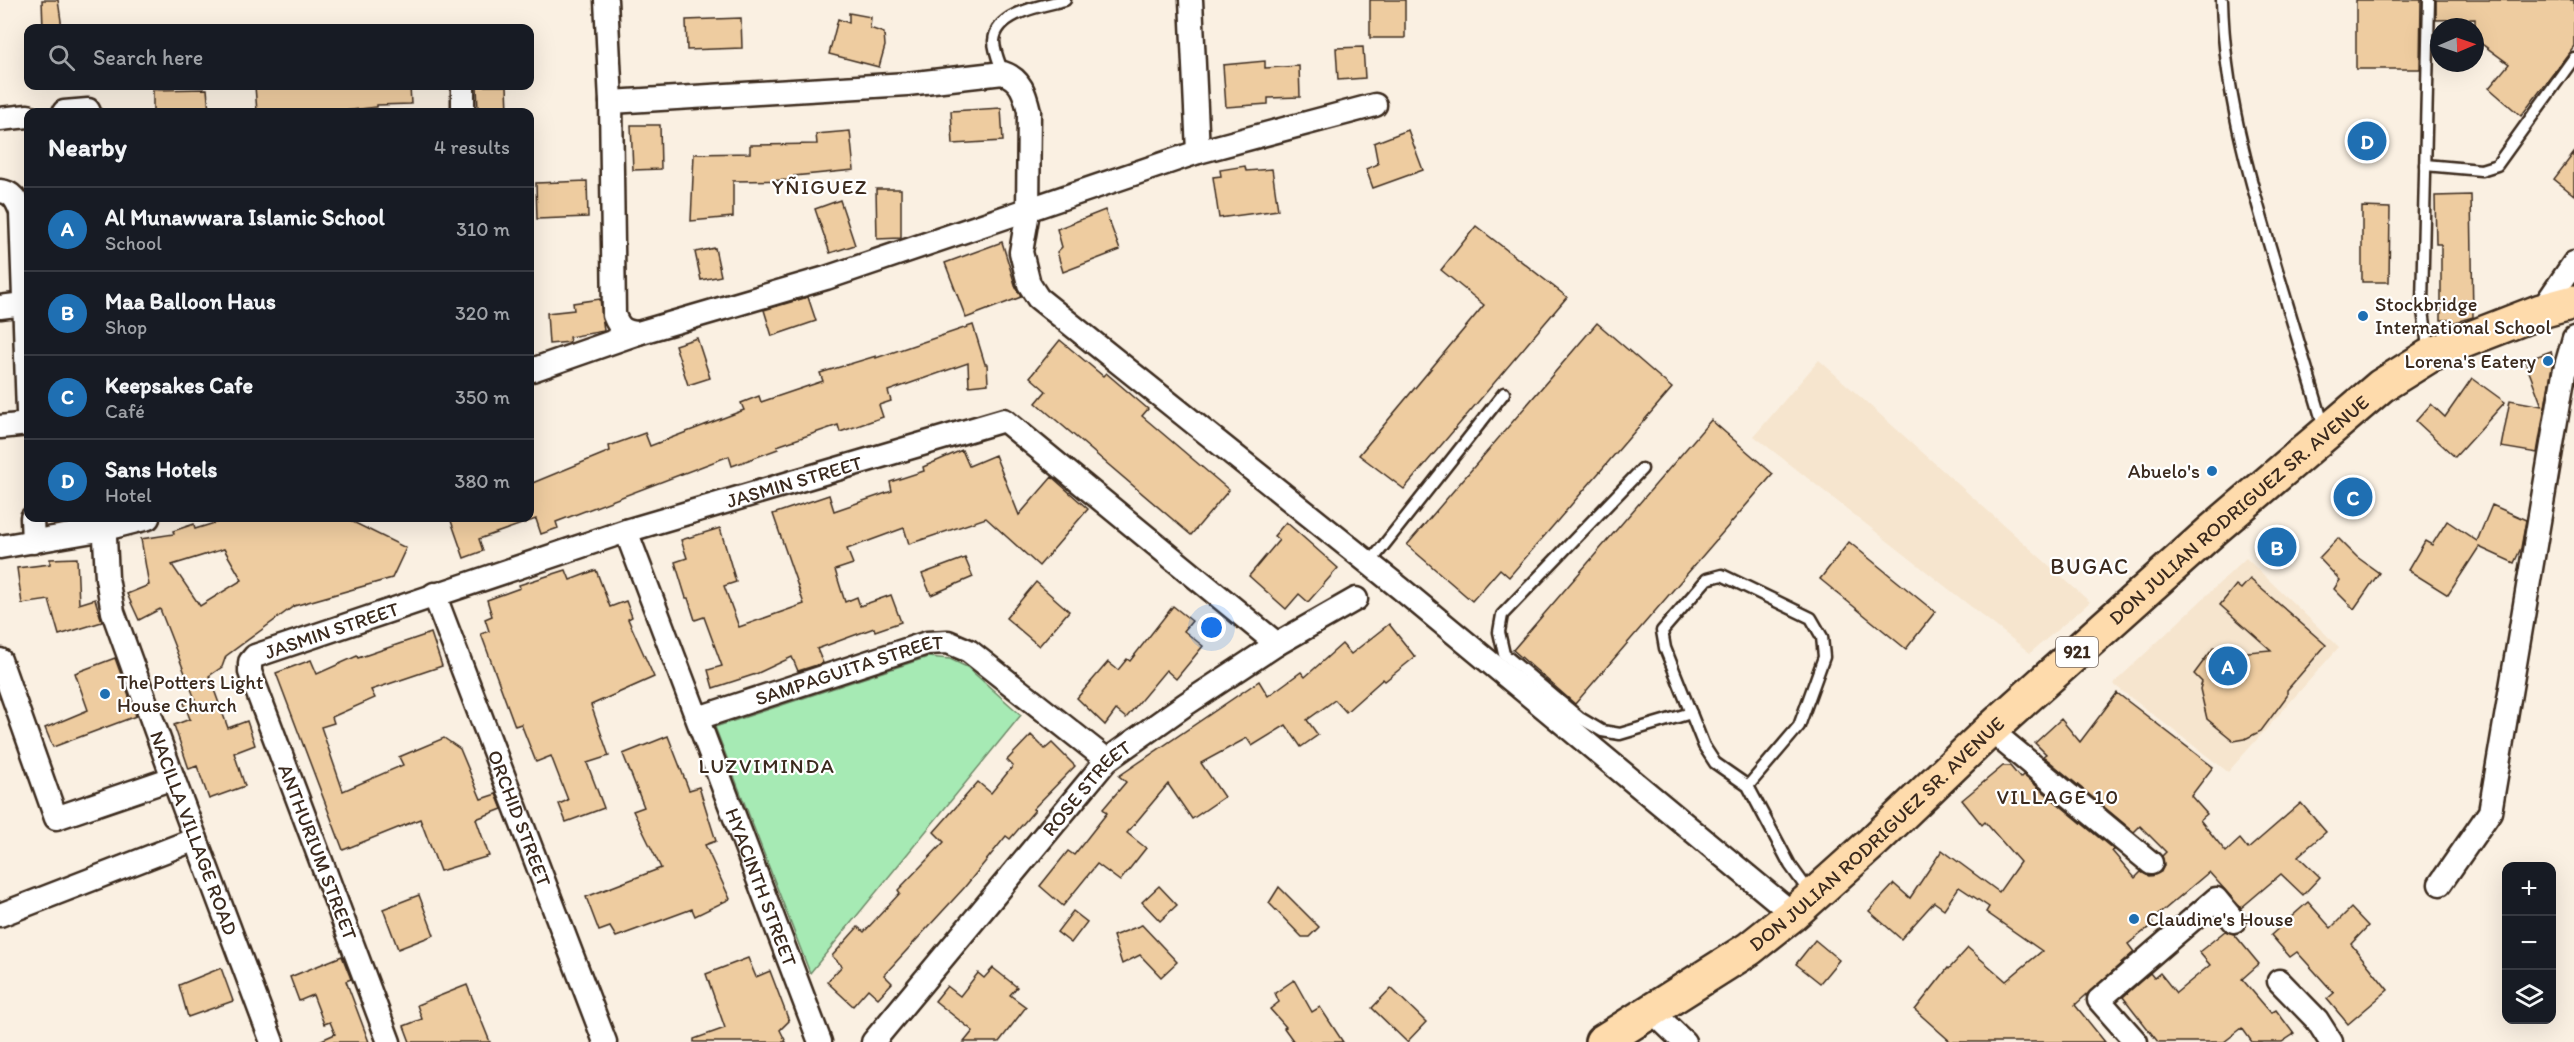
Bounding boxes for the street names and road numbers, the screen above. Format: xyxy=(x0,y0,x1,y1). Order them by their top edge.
street label: DON JULIAN RODRIGUEZ SR. AVENUE xyxy=(2104,390,2374,630)
street label: JASMIN STREET xyxy=(724,450,865,513)
street label: JASMIN STREET xyxy=(261,596,402,664)
street label: SAMPAGUITA STREET xyxy=(752,630,944,710)
road number: 921 xyxy=(2056,637,2098,667)
street label: DON JULIAN RODRIGUEZ SR. AVENUE xyxy=(1744,711,2009,956)
street label: NACILLA VILLAGE ROAD xyxy=(145,727,243,939)
street label: ROSE STREET xyxy=(1037,735,1136,841)
street label: ORCHID STREET xyxy=(483,747,557,890)
street label: ANTHURIUM STREET xyxy=(273,761,363,943)
street label: HYACINTH STREET xyxy=(720,805,802,970)

